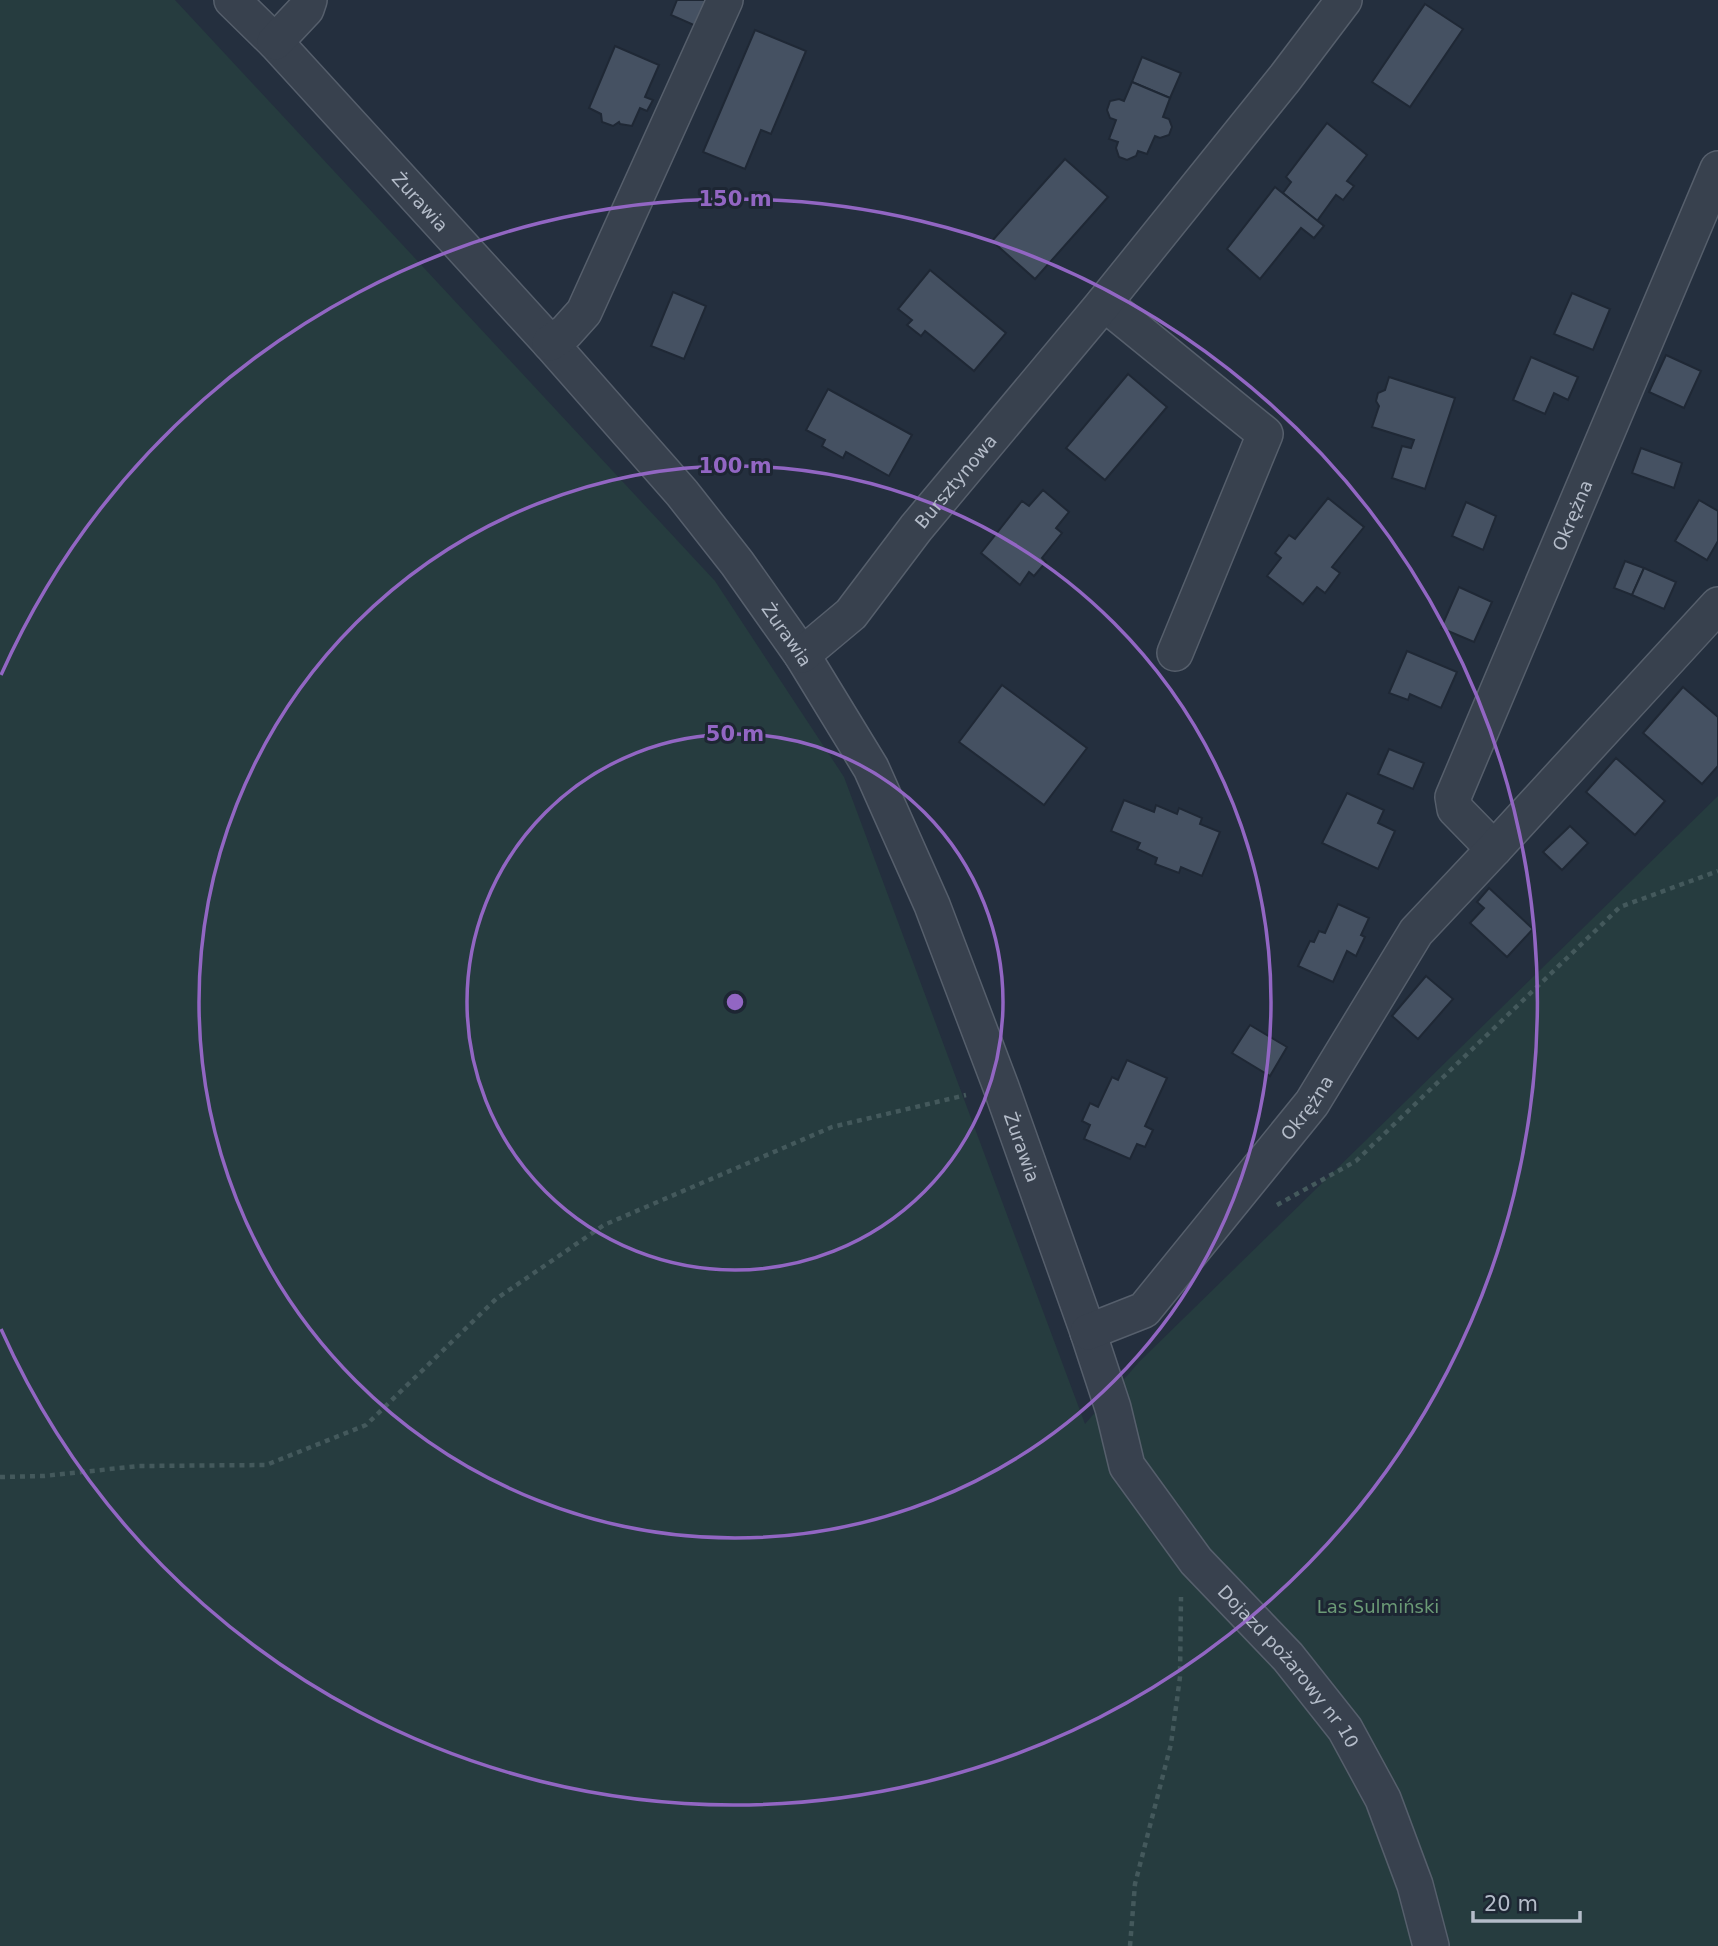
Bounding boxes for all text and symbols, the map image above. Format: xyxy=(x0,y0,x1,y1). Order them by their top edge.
street label: Żurawia xyxy=(388,167,453,235)
text: 150 m xyxy=(698,187,772,211)
street label: Bursztynowa xyxy=(910,430,1001,532)
text: 100 m xyxy=(698,454,772,478)
street label: Okrężna xyxy=(1548,476,1596,554)
street label: Żurawia xyxy=(758,598,817,670)
text: 50 m xyxy=(706,722,764,746)
centre of rings xyxy=(723,990,747,1014)
street label: Okrężna xyxy=(1276,1071,1337,1144)
street label: Żurawia xyxy=(1000,1109,1044,1185)
street label: Dojazd pożarowy nr 10 xyxy=(1214,1580,1363,1751)
park label: Las Sulmiński xyxy=(1317,1596,1439,1617)
scale bar xyxy=(1473,1880,1580,1924)
text: 20 m xyxy=(1484,1892,1538,1916)

